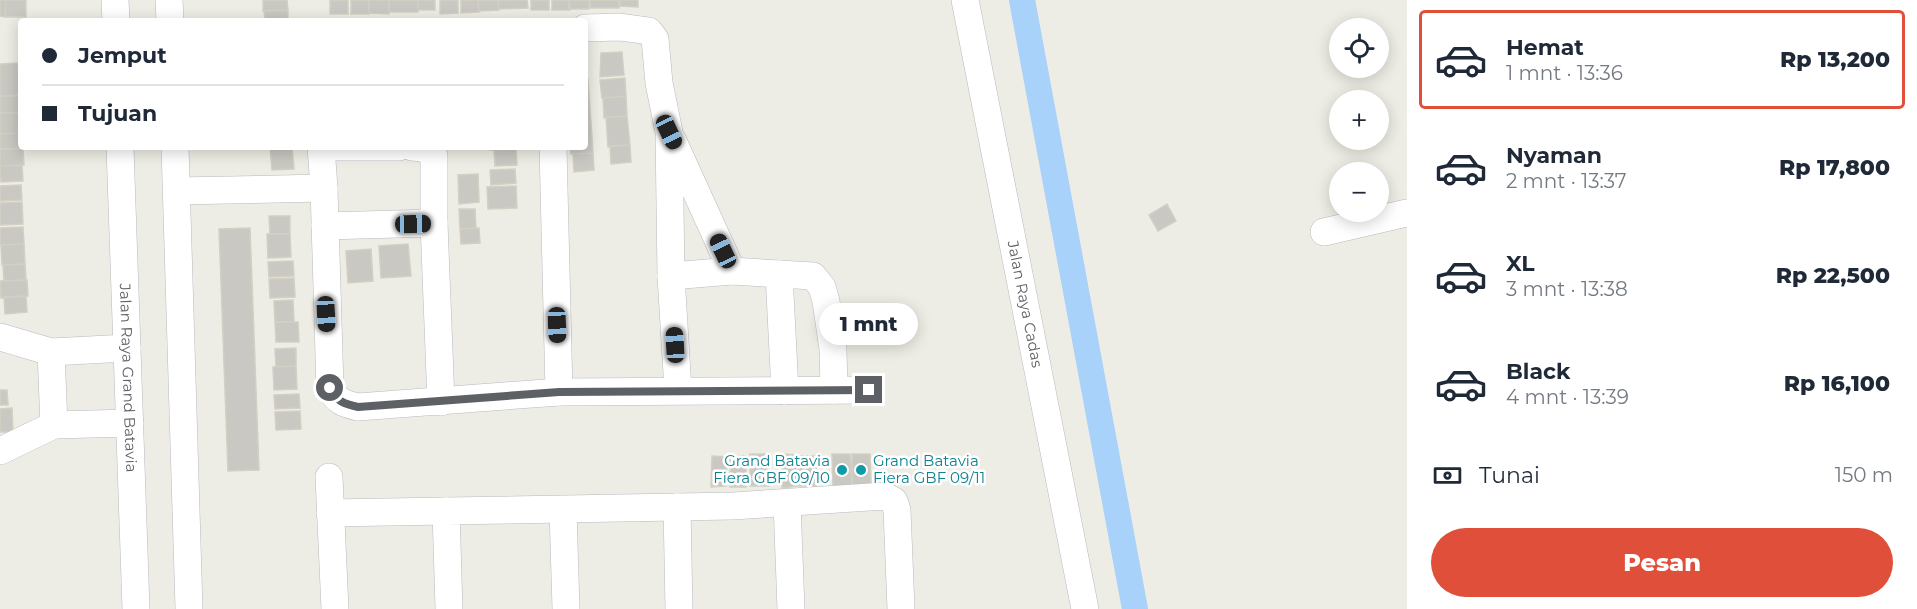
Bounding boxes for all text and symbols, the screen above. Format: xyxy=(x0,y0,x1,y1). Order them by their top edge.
map controls xyxy=(1329,18,1389,222)
button: locate xyxy=(1329,18,1389,78)
icon: car xyxy=(1434,33,1488,87)
text: Hemat xyxy=(1506,34,1584,61)
text: Jemput xyxy=(78,42,167,69)
text: Rp 13,200 xyxy=(1780,46,1890,73)
text: 1 mnt · 13:36 xyxy=(1506,61,1623,85)
button: + xyxy=(1329,90,1389,150)
text: Tujuan xyxy=(78,100,157,127)
car xyxy=(653,112,685,152)
icon: car xyxy=(1434,141,1488,195)
text: Nyaman xyxy=(1506,142,1602,169)
text: Rp 17,800 xyxy=(1779,154,1890,181)
button: − xyxy=(1329,162,1389,222)
text: 2 mnt · 13:37 xyxy=(1506,169,1627,193)
car xyxy=(395,215,431,233)
car xyxy=(707,231,739,271)
street label: Jalan Raya Cadas xyxy=(1003,238,1047,369)
icon: car xyxy=(1434,249,1488,303)
text: XL xyxy=(1506,250,1535,277)
text: Rp 22,500 xyxy=(1776,262,1890,289)
text: 3 mnt · 13:38 xyxy=(1506,277,1628,301)
street label: Jalan Raya Grand Batavia xyxy=(116,282,141,473)
car xyxy=(316,296,336,332)
callout: 1 mnt xyxy=(820,303,918,345)
car xyxy=(547,307,567,343)
text: 1 mnt xyxy=(840,312,897,336)
car xyxy=(665,327,685,363)
icon: car xyxy=(1434,357,1488,411)
text: Black xyxy=(1506,358,1570,385)
text: Rp 16,100 xyxy=(1784,370,1890,397)
route start xyxy=(316,374,343,401)
route end xyxy=(855,376,882,403)
text: 4 mnt · 13:39 xyxy=(1506,385,1629,409)
place label: Grand Batavia Fiera GBF 09/10 xyxy=(713,451,830,487)
place label: Grand Batavia Fiera GBF 09/11 xyxy=(873,451,985,487)
icon: cash xyxy=(1431,459,1464,492)
text: Tunai xyxy=(1479,462,1540,489)
marker: Grand Batavia Fiera GBF 09/10 xyxy=(835,463,849,477)
marker: Grand Batavia Fiera GBF 09/11 xyxy=(854,463,868,477)
text: 150 m xyxy=(1835,463,1893,487)
button: Pesan xyxy=(1431,528,1893,597)

